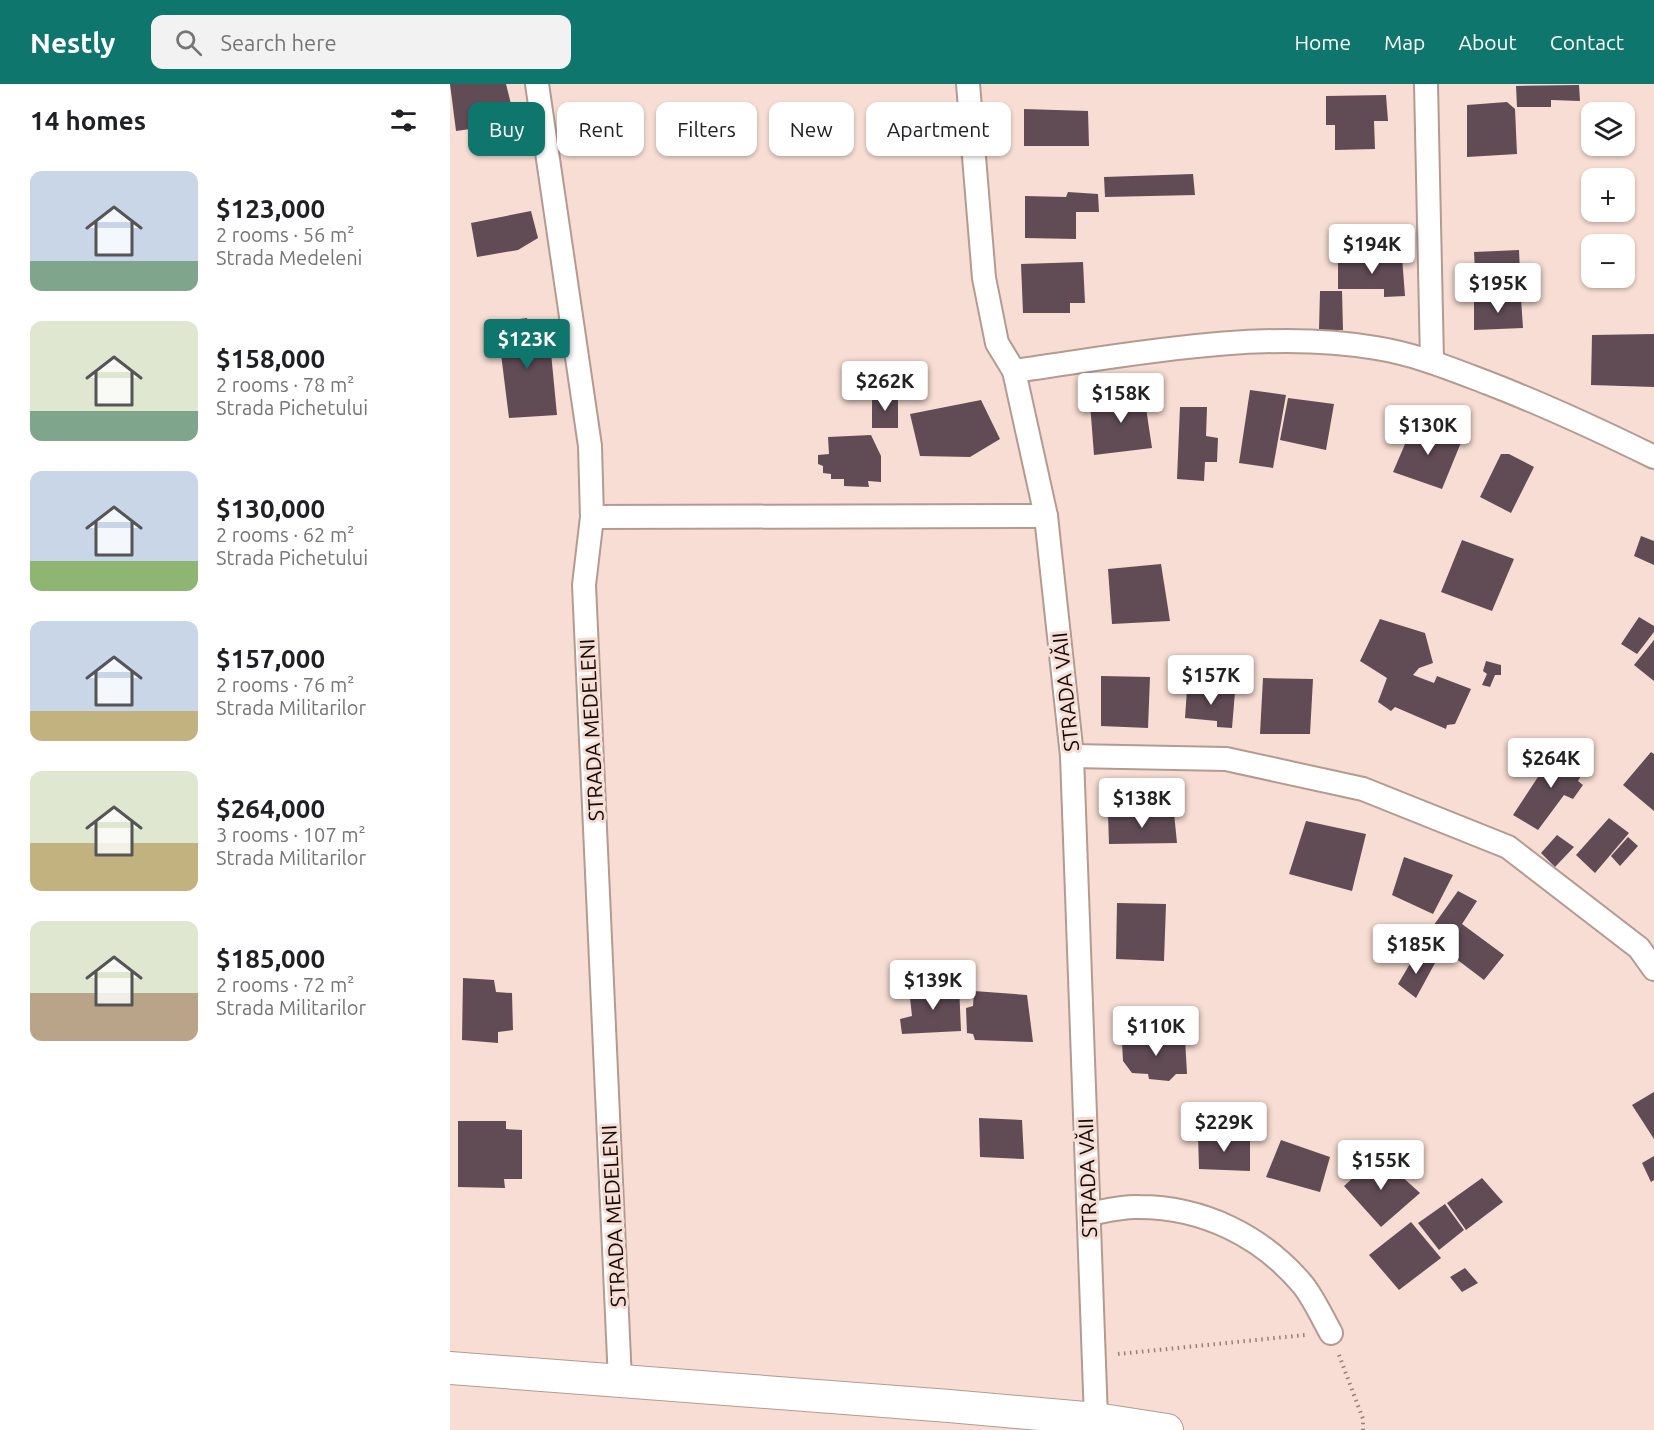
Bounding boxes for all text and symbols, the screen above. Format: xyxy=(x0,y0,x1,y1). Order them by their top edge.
search box xyxy=(151,15,571,69)
icon: search xyxy=(172,26,205,59)
text: Nestly xyxy=(30,27,115,58)
text: Search here xyxy=(220,30,337,55)
text: Home xyxy=(1294,30,1351,54)
text: Map xyxy=(1384,30,1425,54)
text: About xyxy=(1458,30,1517,54)
text: Contact xyxy=(1550,30,1624,54)
chip: Buy xyxy=(468,102,545,156)
chip: Rent xyxy=(557,102,644,156)
chip: Filters xyxy=(656,102,757,156)
chip: New xyxy=(769,102,854,156)
chip: Apartment xyxy=(866,102,1011,156)
map controls xyxy=(1581,102,1635,288)
button: layers xyxy=(1581,102,1635,156)
icon: filters xyxy=(387,104,420,137)
text: 14 homes xyxy=(30,106,146,135)
button: + xyxy=(1581,168,1635,222)
text: $123,000 xyxy=(216,194,325,223)
icon: home xyxy=(78,195,150,267)
text: 2 rooms · 56 m² xyxy=(216,223,354,246)
pin: $194K xyxy=(1330,224,1414,275)
text: $194K xyxy=(1343,232,1401,255)
button: − xyxy=(1581,234,1635,288)
text: Strada Medeleni xyxy=(216,246,362,269)
pin: $195K xyxy=(1456,263,1540,314)
text: $195K xyxy=(1469,271,1527,294)
pin: $123K xyxy=(485,319,569,370)
text: $123K xyxy=(498,327,556,350)
text: $158,000 xyxy=(216,344,325,373)
icon: home xyxy=(78,345,150,417)
pin: $262K xyxy=(843,361,927,412)
text: $262K xyxy=(856,369,914,392)
text: 2 rooms · 78 m² xyxy=(216,373,354,396)
pin: $158K xyxy=(1079,373,1163,424)
text: $158K xyxy=(1092,381,1150,404)
text: Strada Pichetului xyxy=(216,396,368,419)
pin: $130K xyxy=(1386,405,1470,456)
text: $130K xyxy=(1399,413,1457,436)
text: $130,000 xyxy=(216,494,325,523)
icon: home xyxy=(78,495,150,567)
text: 2 rooms · 62 m² xyxy=(216,523,354,546)
text: Strada Pichetului xyxy=(216,546,368,569)
street label: STRADA VĂII xyxy=(1047,631,1083,753)
street label: STRADA MEDELENI xyxy=(574,638,608,822)
text: $157,000 xyxy=(216,644,325,673)
icon: home xyxy=(78,645,150,717)
pin: $157K xyxy=(1169,655,1253,706)
text: $157K xyxy=(1182,663,1240,686)
text: 2 rooms · 76 m² xyxy=(216,673,354,696)
text: Strada Militarilor xyxy=(216,696,366,719)
pin: $264K xyxy=(1509,738,1593,789)
text: $264K xyxy=(1522,746,1580,769)
pin: $138K xyxy=(1100,778,1184,829)
text: $138K xyxy=(1113,786,1171,809)
text: $264,000 xyxy=(216,794,325,823)
icon: home xyxy=(78,795,150,867)
text: 3 rooms · 107 m² xyxy=(216,823,366,846)
text: Strada Militarilor xyxy=(216,846,366,869)
pin: $185K xyxy=(1374,924,1458,975)
text: $185K xyxy=(1387,932,1445,955)
text: $185,000 xyxy=(216,944,325,973)
icon: home xyxy=(78,945,150,1017)
pin: $139K xyxy=(891,960,975,1011)
text: $139K xyxy=(904,968,962,991)
text: 2 rooms · 72 m² xyxy=(216,973,354,996)
text: Strada Militarilor xyxy=(216,996,366,1019)
pin: $110K xyxy=(1114,1006,1198,1057)
text: $110K xyxy=(1127,1014,1185,1037)
pin: $229K xyxy=(1182,1102,1266,1153)
text: $229K xyxy=(1195,1110,1253,1133)
street label: STRADA VĂII xyxy=(1073,1118,1101,1238)
street label: STRADA MEDELENI xyxy=(596,1124,630,1308)
pin: $155K xyxy=(1339,1140,1423,1191)
text: $155K xyxy=(1352,1148,1410,1171)

